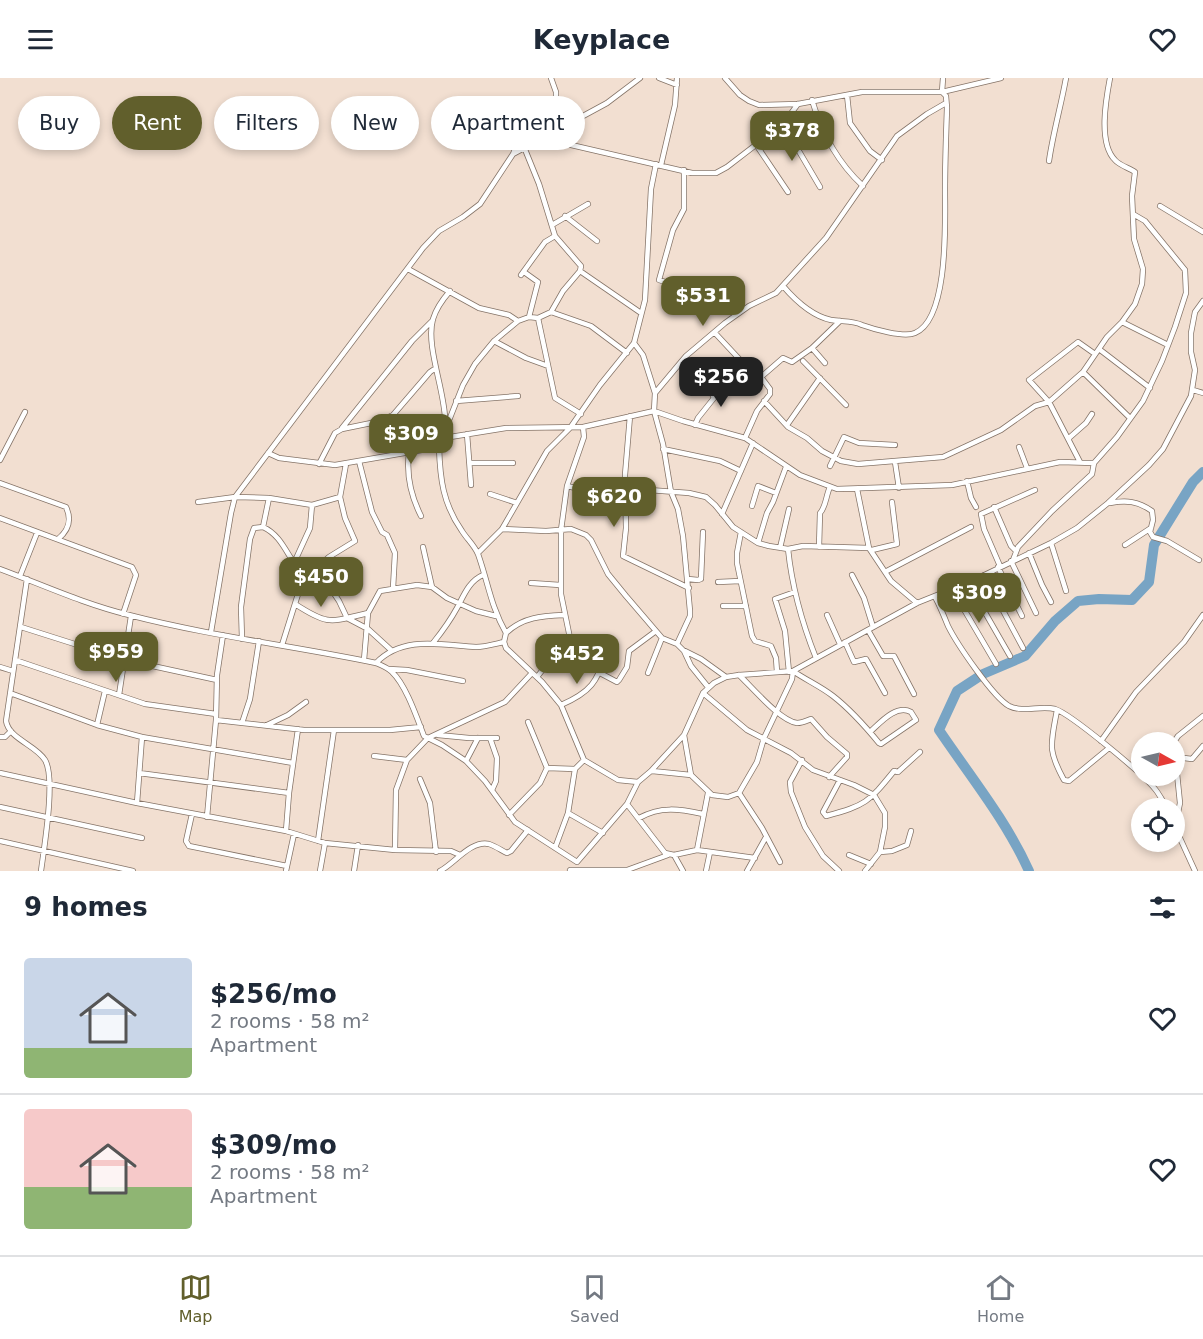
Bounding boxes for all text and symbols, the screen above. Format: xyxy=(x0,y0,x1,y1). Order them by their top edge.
icon: menu xyxy=(24,23,57,56)
icon: heart xyxy=(1146,23,1179,56)
text: Keyplace xyxy=(533,24,670,55)
chip: Buy xyxy=(18,96,100,150)
chip: Rent xyxy=(112,96,202,150)
chip: Filters xyxy=(214,96,319,150)
chip: New xyxy=(331,96,419,150)
chip: Apartment xyxy=(431,96,585,150)
pin: $378 xyxy=(756,111,828,162)
text: $378 xyxy=(764,118,820,142)
pin: $531 xyxy=(667,276,739,327)
text: $531 xyxy=(675,283,731,307)
pin: $256 xyxy=(685,357,757,408)
text: $256 xyxy=(693,364,749,388)
pin: $309 xyxy=(375,414,447,465)
text: $309 xyxy=(383,421,439,445)
pin: $620 xyxy=(578,477,650,528)
text: $620 xyxy=(586,484,642,508)
pin: $450 xyxy=(285,557,357,608)
text: $450 xyxy=(293,564,349,588)
pin: $309 xyxy=(943,573,1015,624)
text: $309 xyxy=(951,580,1007,604)
pin: $959 xyxy=(80,632,152,683)
pin: $452 xyxy=(541,634,613,685)
text: $959 xyxy=(88,639,144,663)
text: $452 xyxy=(549,641,605,665)
north arrow xyxy=(1131,732,1185,786)
map controls xyxy=(1131,732,1185,852)
button: locate xyxy=(1131,798,1185,852)
icon: filters xyxy=(1146,891,1179,924)
text: 9 homes xyxy=(24,892,148,922)
text: $256/mo xyxy=(210,979,337,1009)
icon: home xyxy=(72,982,144,1054)
icon: heart xyxy=(1146,1002,1179,1035)
text: 2 rooms · 58 m² xyxy=(210,1009,370,1033)
text: Apartment xyxy=(210,1033,317,1057)
text: $309/mo xyxy=(210,1130,337,1160)
icon: home xyxy=(72,1133,144,1205)
icon: heart xyxy=(1146,1153,1179,1186)
text: 2 rooms · 58 m² xyxy=(210,1160,370,1184)
text: Apartment xyxy=(210,1184,317,1208)
tab: Map xyxy=(179,1271,213,1326)
tab: Saved xyxy=(570,1271,619,1326)
tab: Home xyxy=(977,1271,1024,1326)

